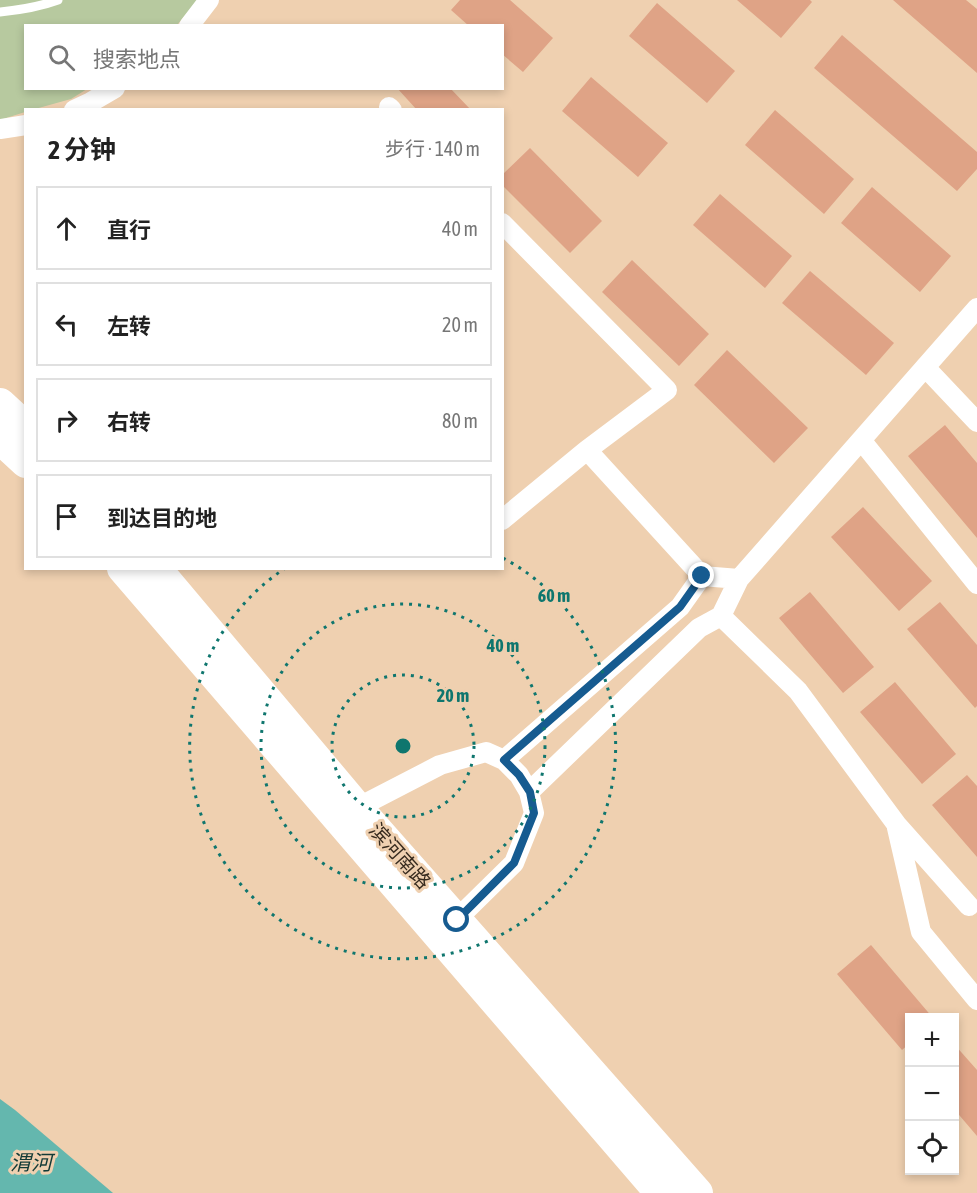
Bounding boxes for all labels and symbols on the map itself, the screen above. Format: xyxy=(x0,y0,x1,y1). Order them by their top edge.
route end xyxy=(688,562,714,588)
text: 60 m xyxy=(538,585,570,606)
text: 40 m xyxy=(486,635,519,656)
text: 20 m xyxy=(437,685,469,706)
centre of rings xyxy=(393,736,413,756)
street label: 滨河南路 xyxy=(365,818,436,893)
route start xyxy=(443,906,469,932)
water label: 渭河 xyxy=(10,1150,56,1174)

